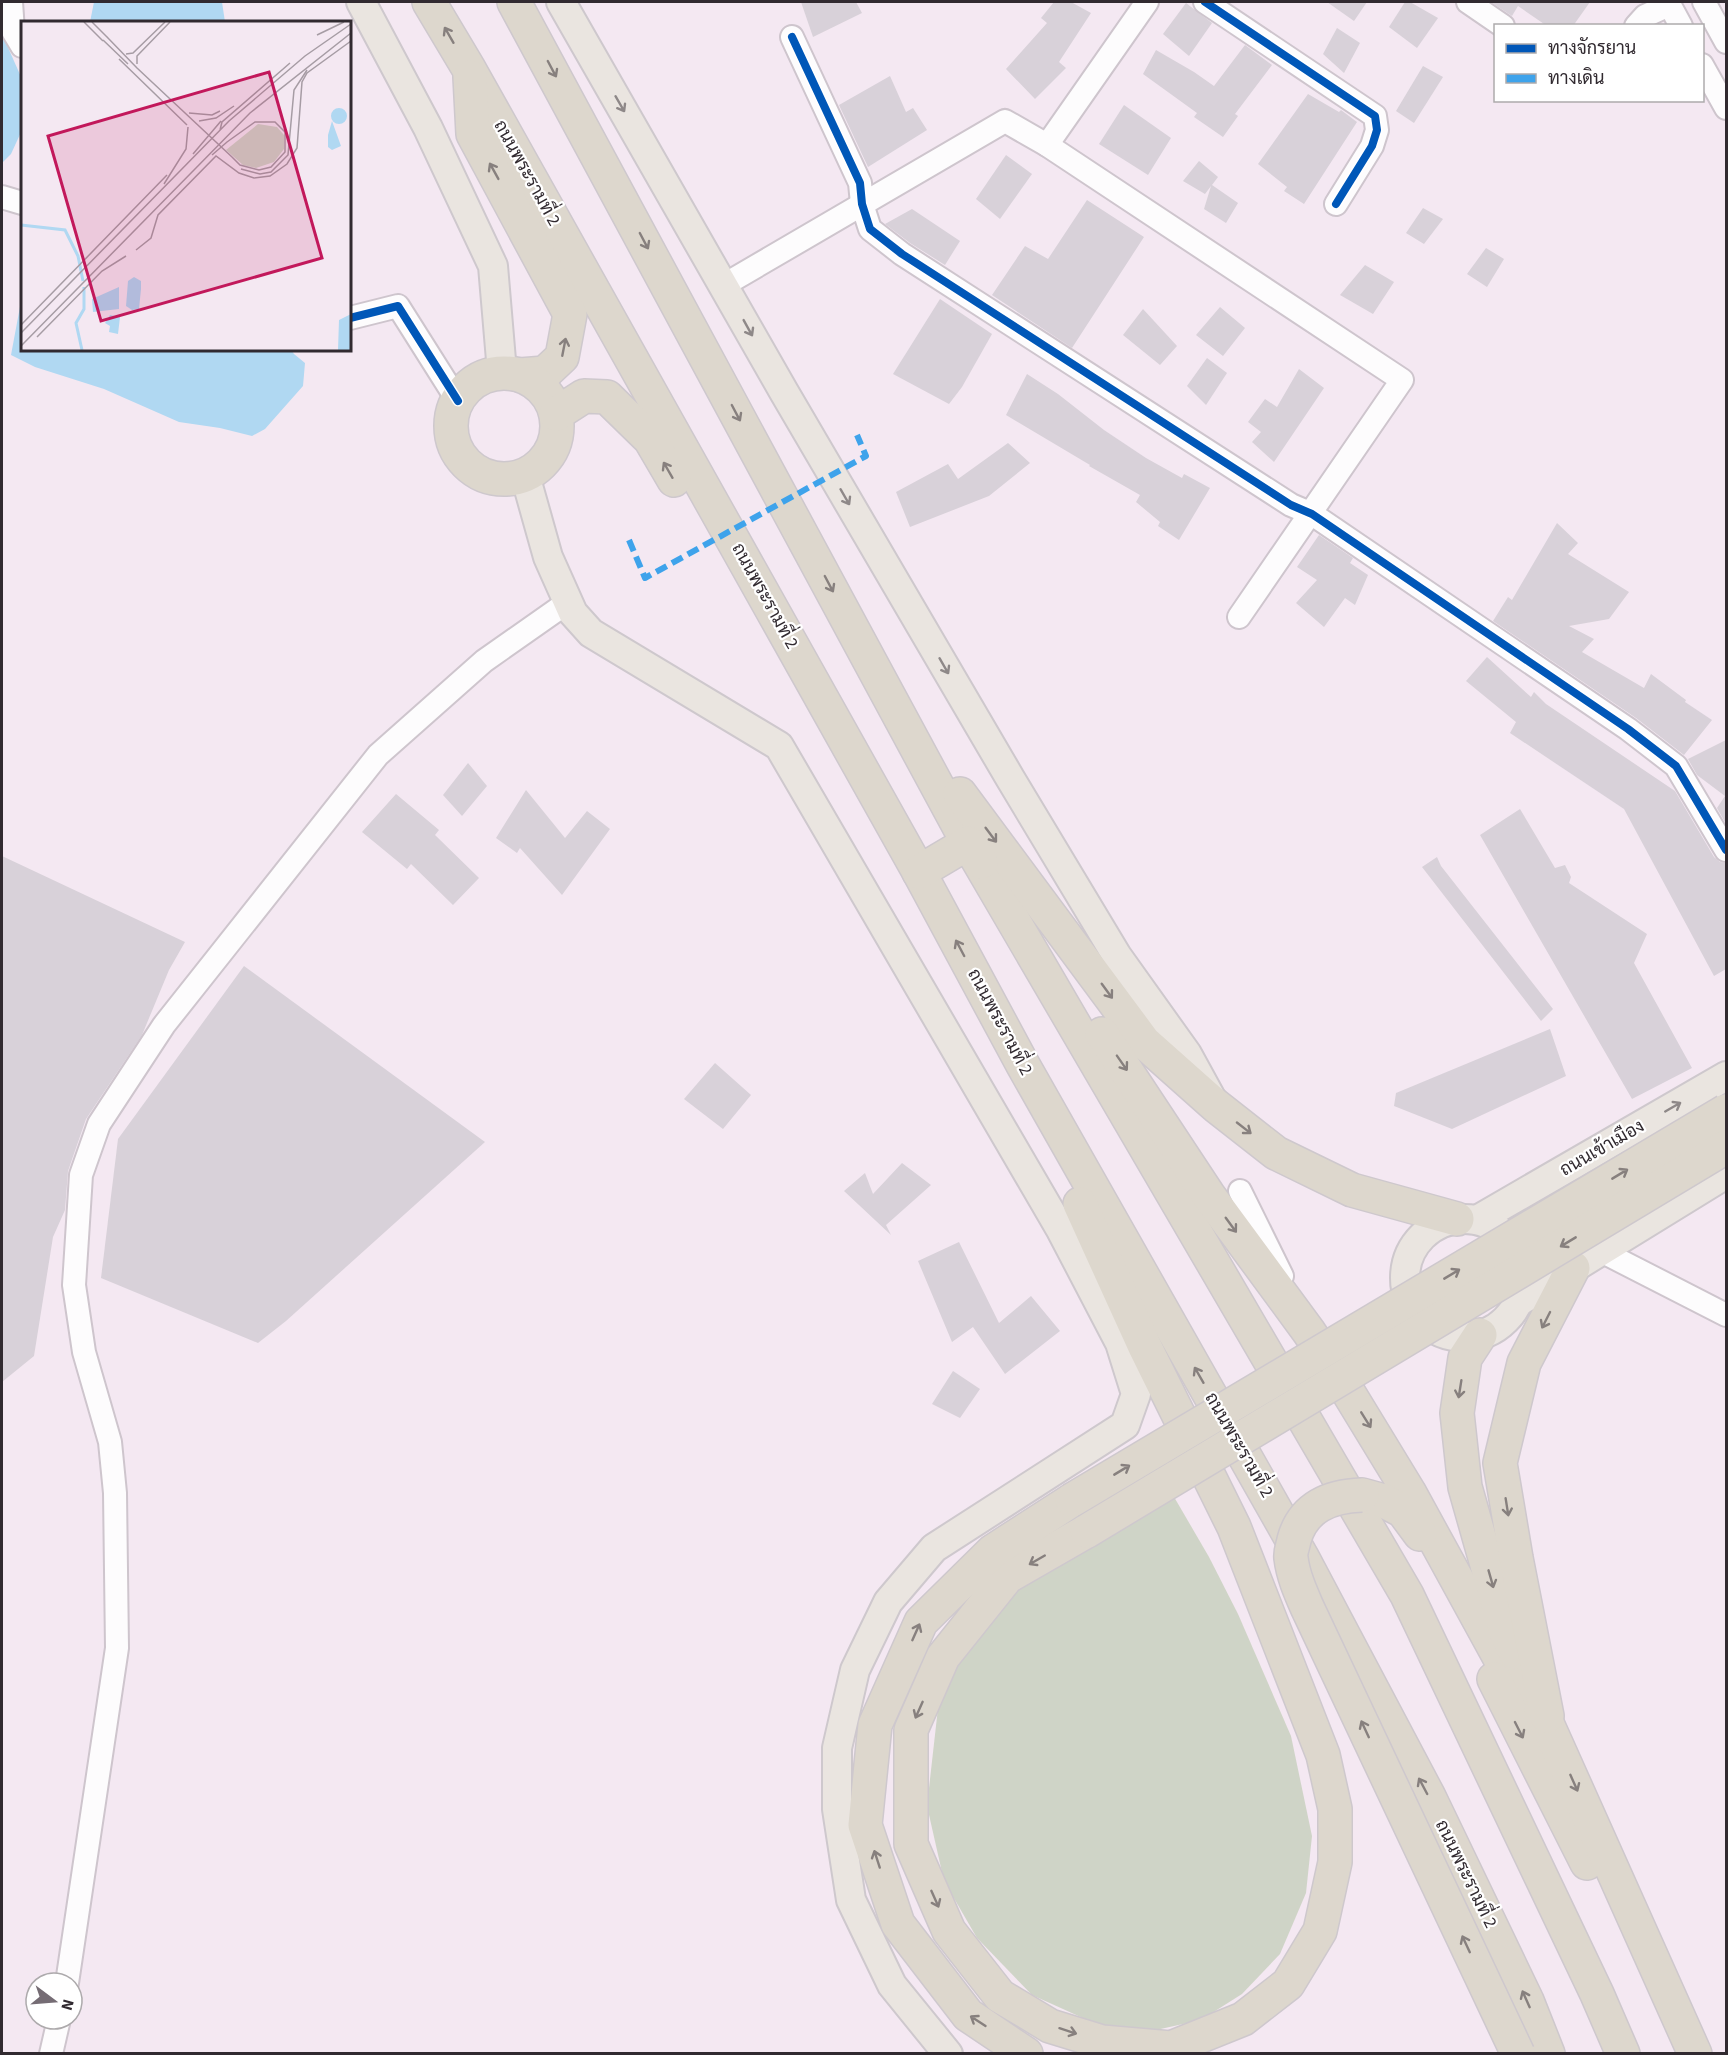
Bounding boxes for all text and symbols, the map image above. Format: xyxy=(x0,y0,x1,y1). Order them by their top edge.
inset map xyxy=(21,21,351,351)
legend xyxy=(1494,24,1704,102)
one-way arrow xyxy=(443,27,455,44)
text: ทางจักรยาน xyxy=(1548,36,1636,61)
one-way arrow xyxy=(547,60,558,78)
text: ทางเดิน xyxy=(1548,66,1604,91)
one-way arrow xyxy=(614,95,626,112)
street label: ถนนพระรามที่ 2 xyxy=(488,114,570,231)
one-way arrow xyxy=(488,163,499,181)
one-way arrow xyxy=(638,232,650,249)
one-way arrow xyxy=(742,319,754,336)
one-way arrow xyxy=(559,337,570,357)
one-way arrow xyxy=(730,404,742,421)
one-way arrow xyxy=(662,462,674,479)
one-way arrow xyxy=(840,488,852,505)
street label: ถนนพระรามที่ 2 xyxy=(726,537,808,654)
one-way arrow xyxy=(824,575,835,593)
one-way arrow xyxy=(938,657,950,674)
one-way arrow xyxy=(984,826,997,842)
one-way arrow xyxy=(954,940,965,958)
street label: ถนนพระรามที่ 2 xyxy=(961,962,1042,1080)
one-way arrow xyxy=(1101,983,1113,999)
one-way arrow xyxy=(1116,1055,1128,1071)
one-way arrow xyxy=(1664,1100,1681,1112)
street label: ถนนเข้าเมือง xyxy=(1555,1114,1649,1182)
one-way arrow xyxy=(1236,1122,1252,1135)
one-way arrow xyxy=(1611,1168,1628,1180)
one-way arrow xyxy=(1225,1217,1237,1233)
one-way arrow xyxy=(1560,1236,1577,1248)
one-way arrow xyxy=(1443,1268,1460,1280)
one-way arrow xyxy=(1540,1311,1551,1329)
one-way arrow xyxy=(1193,1367,1205,1384)
one-way arrow xyxy=(1455,1378,1466,1398)
street label: ถนนพระรามที่ 2 xyxy=(1199,1386,1283,1502)
one-way arrow xyxy=(1360,1411,1372,1428)
one-way arrow xyxy=(1113,1464,1130,1476)
one-way arrow xyxy=(1502,1496,1513,1516)
one-way arrow xyxy=(1029,1554,1046,1566)
one-way arrow xyxy=(1486,1569,1497,1588)
one-way arrow xyxy=(911,1624,922,1642)
one-way arrow xyxy=(913,1701,925,1719)
one-way arrow xyxy=(1514,1720,1525,1738)
one-way arrow xyxy=(1358,1721,1370,1739)
one-way arrow xyxy=(1568,1773,1580,1791)
one-way arrow xyxy=(1417,1778,1429,1795)
street label: ถนนพระรามที่ 2 xyxy=(1429,1814,1507,1932)
one-way arrow xyxy=(870,1850,881,1869)
one-way arrow xyxy=(930,1889,941,1907)
one-way arrow xyxy=(1460,1935,1472,1953)
north arrow xyxy=(24,1971,84,2031)
one-way arrow xyxy=(1520,1991,1531,2009)
text: N xyxy=(55,1997,79,2013)
one-way arrow xyxy=(970,2015,986,2027)
one-way arrow xyxy=(1058,2027,1077,2038)

